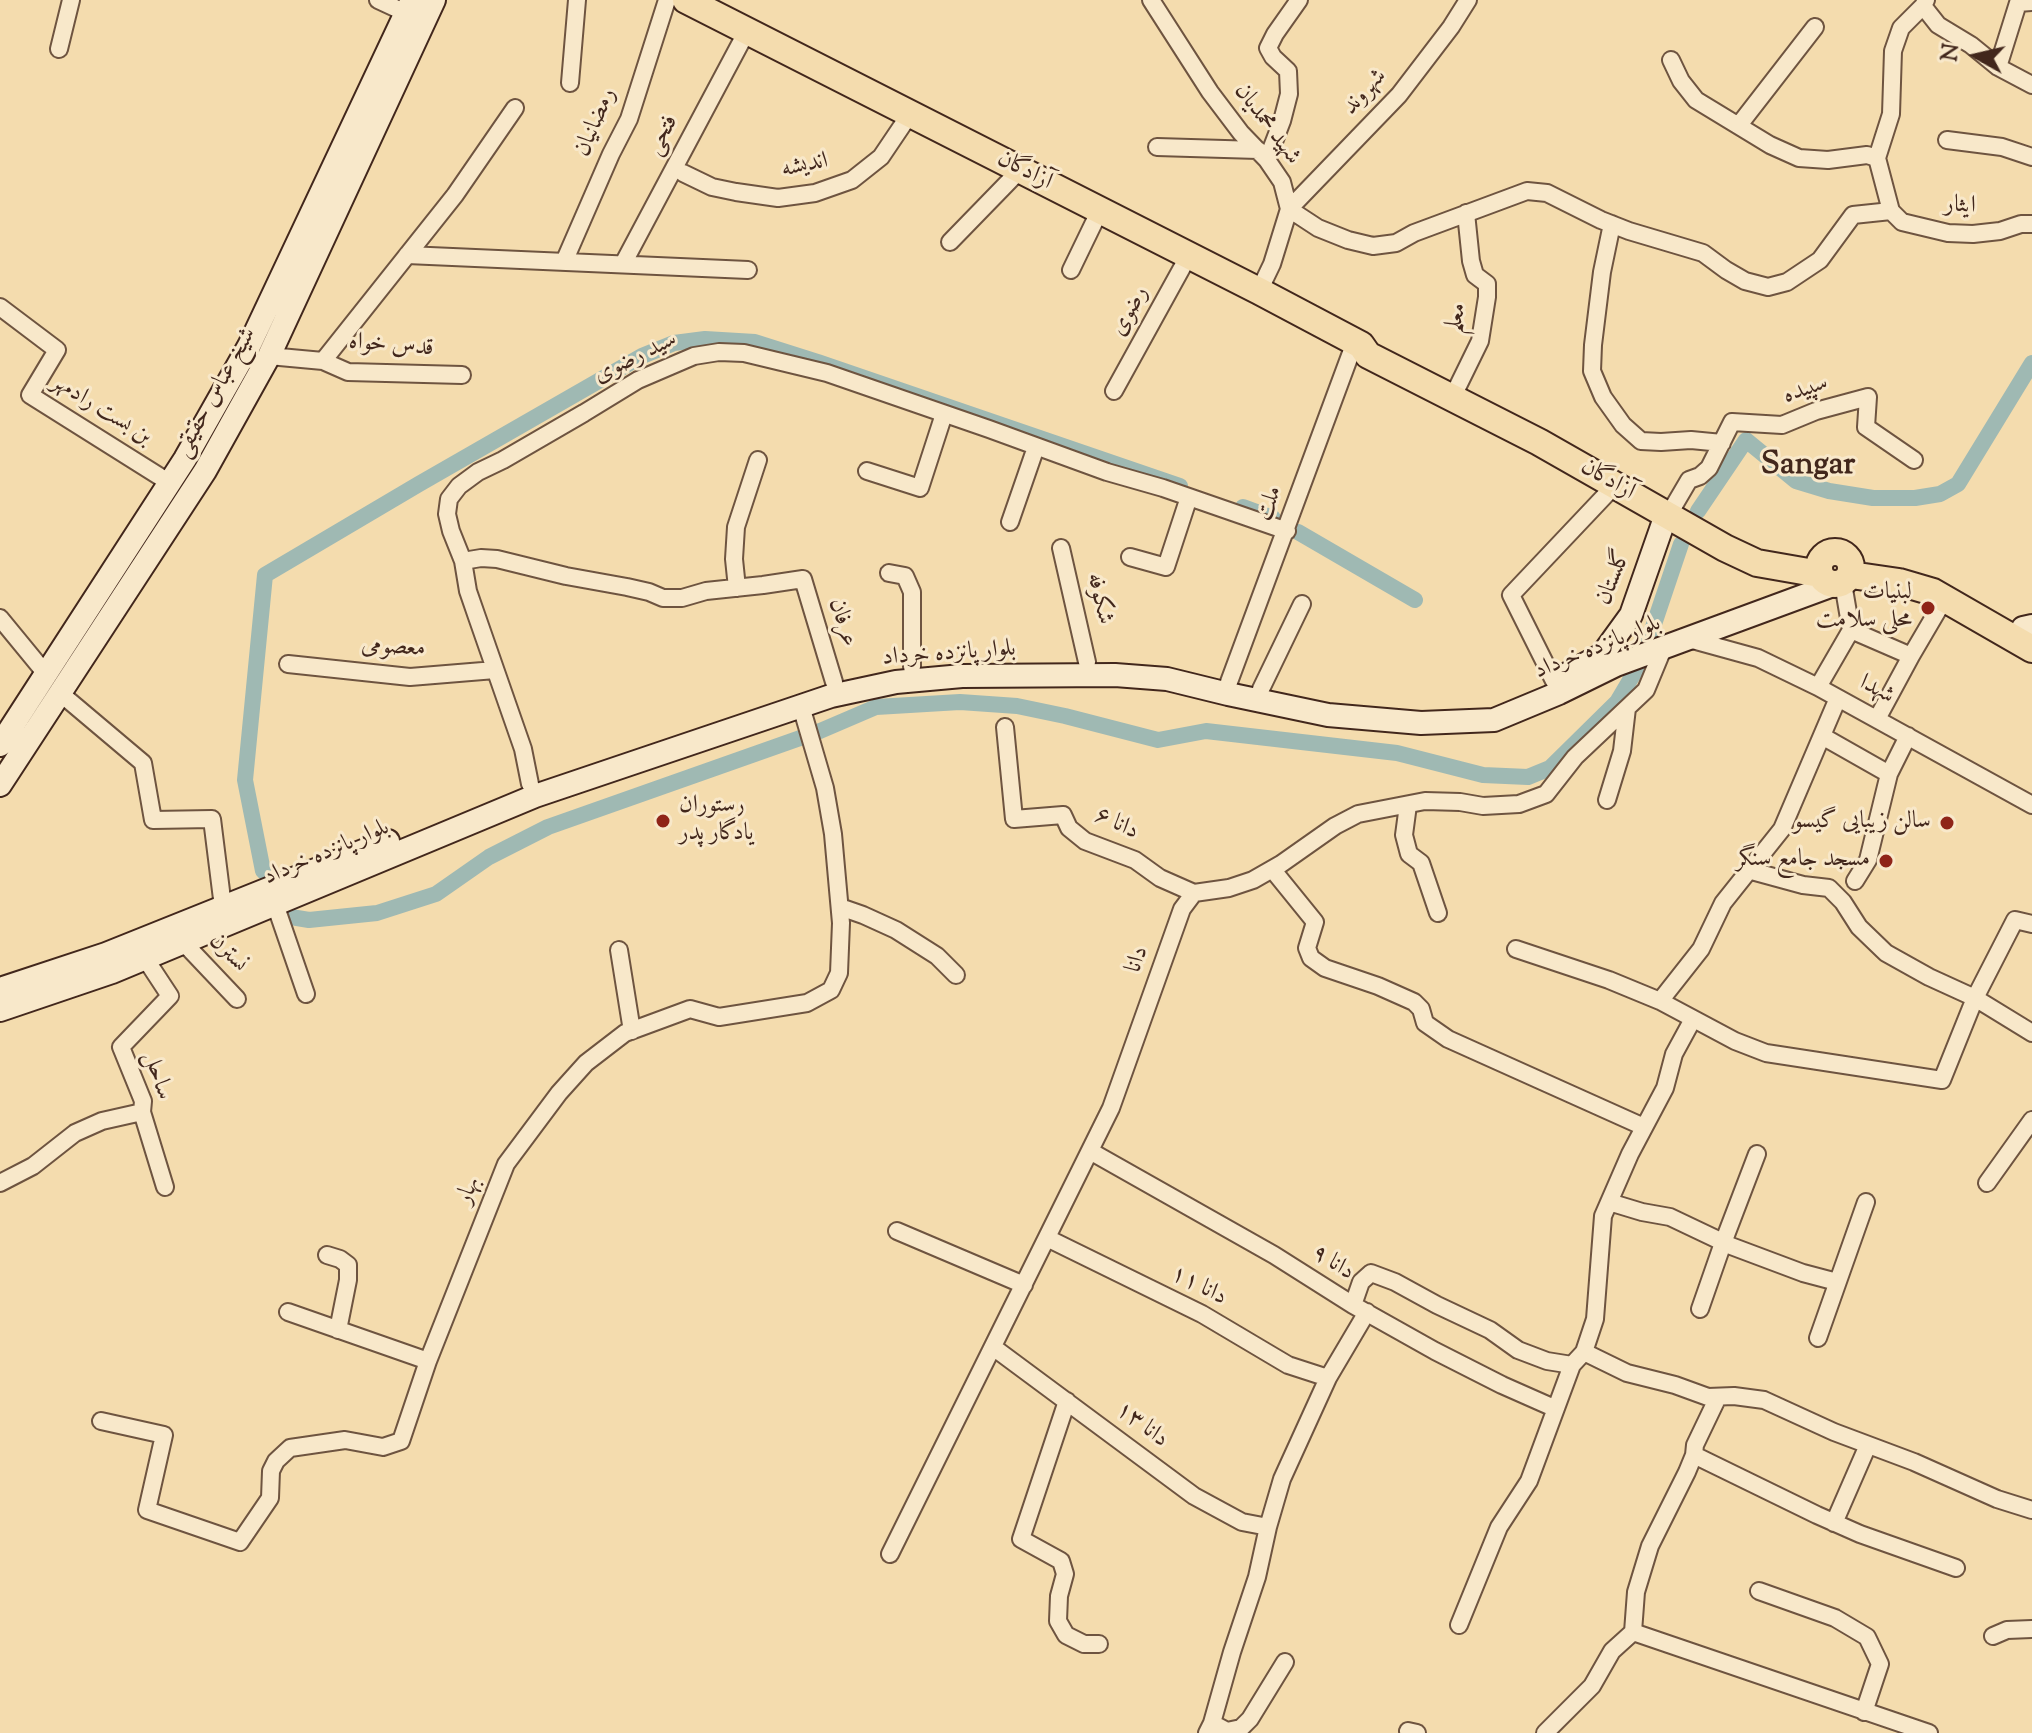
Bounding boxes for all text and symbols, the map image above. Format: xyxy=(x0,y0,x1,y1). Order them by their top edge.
north arrow xyxy=(1936,16,2016,96)
text: N xyxy=(1935,42,1969,64)
street label: شهروند xyxy=(1338,64,1394,122)
street label: شهید محمدیان xyxy=(1226,79,1306,171)
street label: رمضانیان xyxy=(570,84,624,162)
street label: فتحی xyxy=(642,111,686,161)
street label: آزادگان xyxy=(991,146,1057,198)
street label: اندیشه xyxy=(779,148,831,186)
street label: ایثار xyxy=(1944,192,1976,222)
street label: رضوی xyxy=(1106,282,1156,342)
street label: معلم xyxy=(1441,300,1475,336)
street label: شیخ عباس حقیقی xyxy=(170,323,264,463)
street label: سید رضوی xyxy=(590,327,682,391)
street label: قدس خواه xyxy=(347,329,435,365)
street label: بن بست رادمهر xyxy=(46,369,156,453)
street label: سپیده xyxy=(1780,370,1832,412)
district label: Sangar xyxy=(1761,449,1855,487)
street label: آزادگان xyxy=(1575,454,1639,508)
street label: ملت xyxy=(1251,483,1291,525)
street label: گلستان xyxy=(1591,546,1639,610)
street label: شکوفه xyxy=(1078,570,1118,628)
place label: لبنیات محلی سلامت xyxy=(1816,580,1912,636)
street label: عرفان xyxy=(820,595,862,651)
marker: لبنیات محلی سلامت xyxy=(1919,599,1937,617)
street label: بلوار پانزده خرداد xyxy=(1530,611,1666,687)
street label: معصومی xyxy=(360,633,426,665)
street label: بلوار پانزده خرداد xyxy=(881,636,1017,674)
street label: شهدا xyxy=(1853,670,1899,712)
place label: رستوران یادگار پدر xyxy=(679,793,754,849)
street label: دانا ۶ xyxy=(1089,802,1143,848)
place label: سالن زیبایی گیسو xyxy=(1793,809,1931,837)
marker: رستوران یادگار پدر xyxy=(654,812,672,830)
marker: سالن زیبایی گیسو xyxy=(1938,814,1956,832)
street label: بلوار پانزده خرداد xyxy=(260,815,394,893)
place label: مسجد جامع سنگر xyxy=(1736,847,1870,875)
marker: مسجد جامع سنگر xyxy=(1877,852,1895,870)
street label: نسترن xyxy=(201,928,253,980)
street label: دانا xyxy=(1121,943,1157,977)
street label: ساحل xyxy=(135,1048,177,1104)
street label: بهار xyxy=(451,1173,489,1209)
street label: دانا ۹ xyxy=(1305,1240,1359,1288)
street label: دانا ۱۱ xyxy=(1165,1261,1231,1313)
street label: دانا ۱۳ xyxy=(1109,1397,1173,1455)

